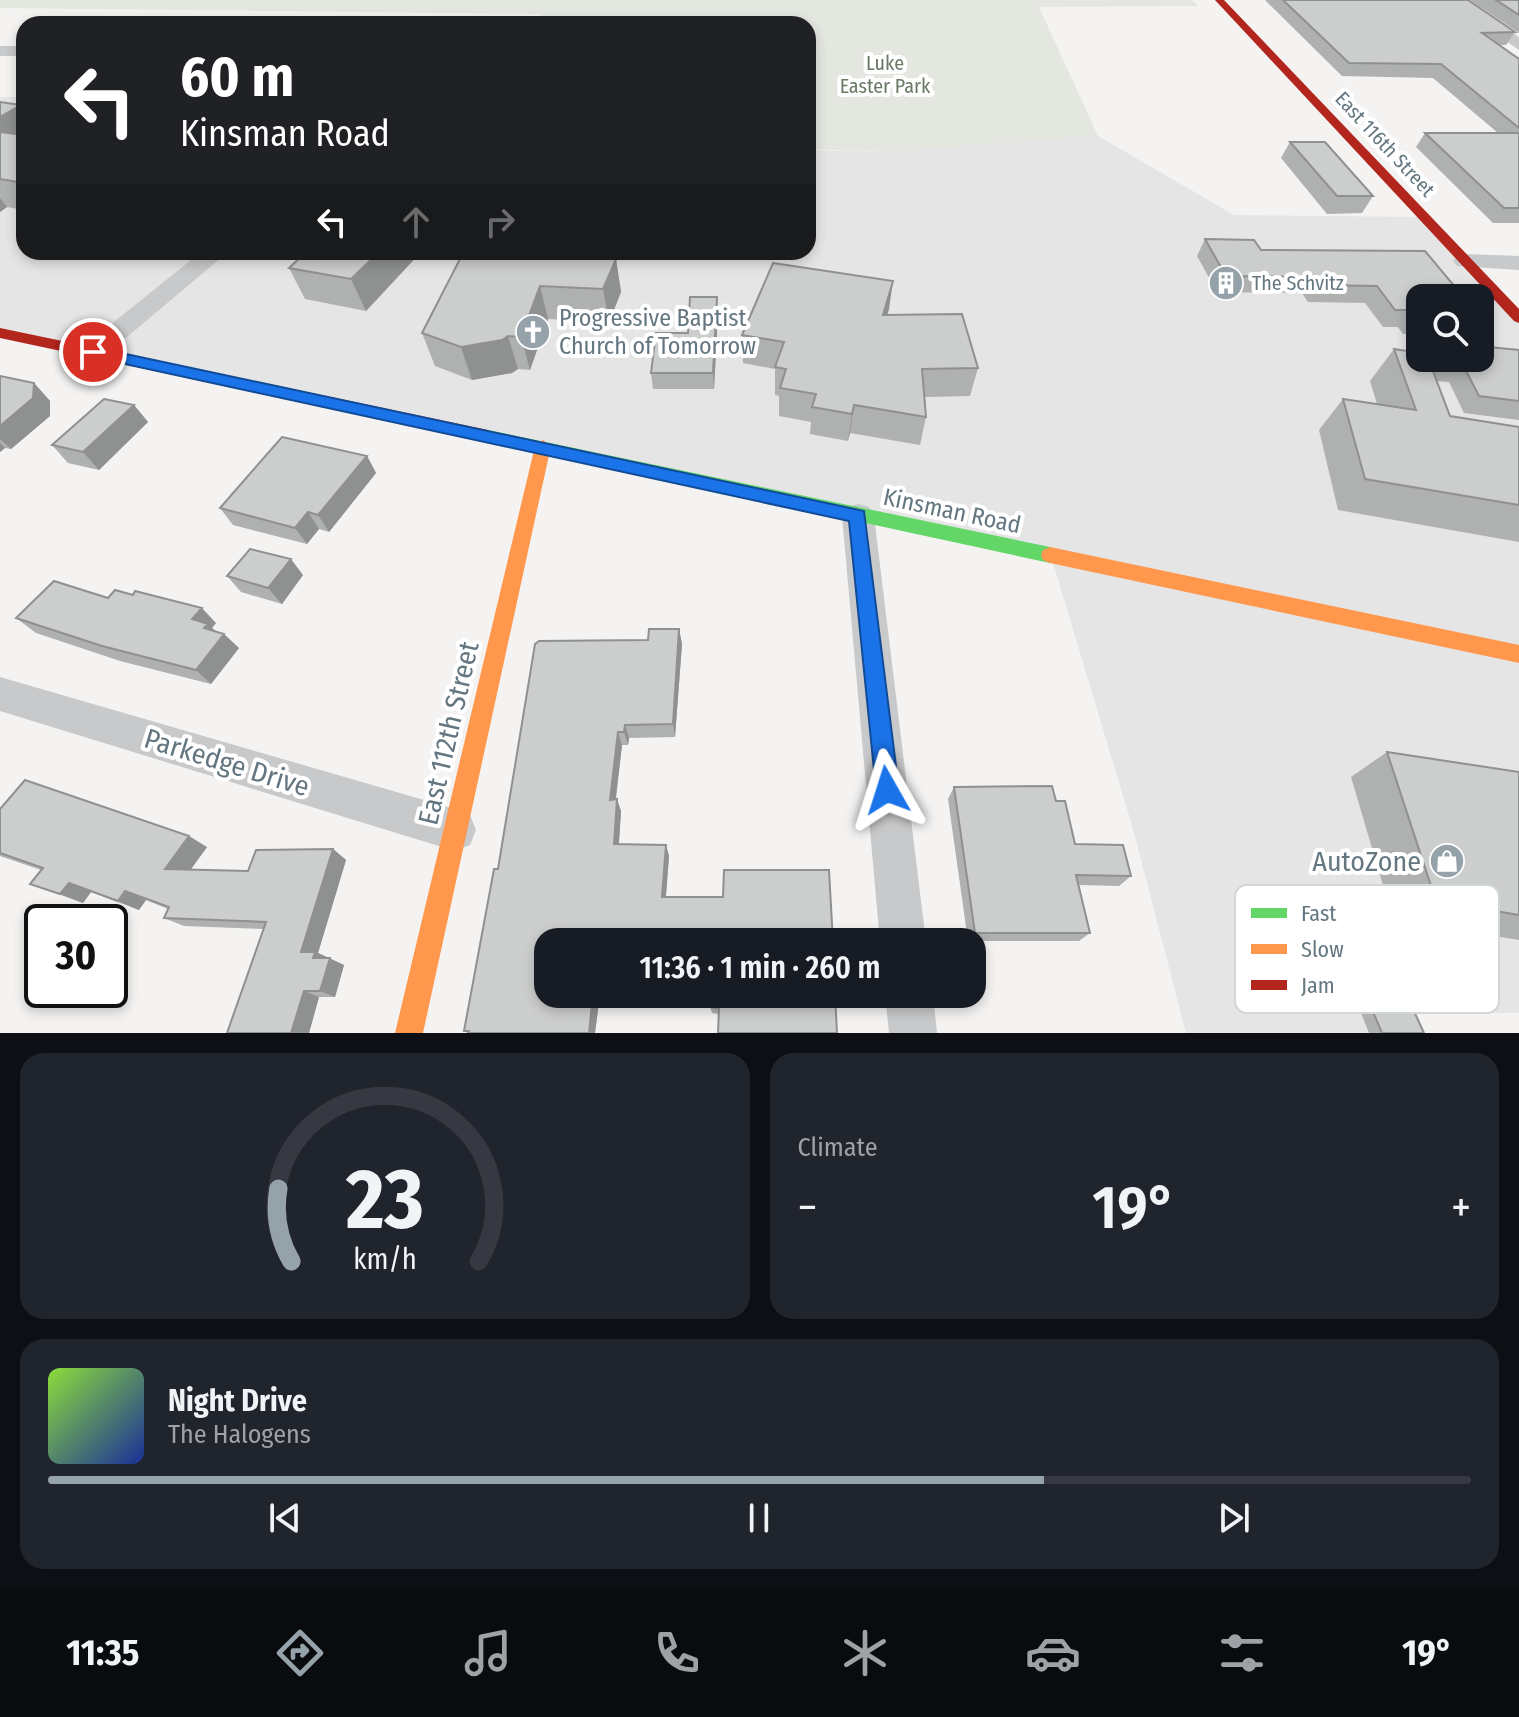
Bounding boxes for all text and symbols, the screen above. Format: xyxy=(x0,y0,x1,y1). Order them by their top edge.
text: 60 m xyxy=(180,44,294,111)
icon: left xyxy=(48,48,152,152)
park label: Luke Easter Park xyxy=(840,51,931,98)
street label: East 116th Street xyxy=(1330,87,1440,202)
text: Kinsman Road xyxy=(180,112,390,156)
icon: left xyxy=(310,200,354,244)
icon: ahead xyxy=(394,200,438,244)
icon: right xyxy=(478,200,522,244)
building icon: The Schvitz xyxy=(1207,264,1245,302)
place label: The Schvitz xyxy=(1252,271,1344,295)
map controls xyxy=(1406,284,1494,372)
button: search xyxy=(1406,284,1494,372)
place label: Progressive Baptist Church of Tomorrow xyxy=(559,304,756,360)
church icon: Progressive Baptist Church of Tomorrow xyxy=(514,313,552,351)
pin xyxy=(59,318,127,386)
icon: arrive xyxy=(71,330,115,374)
street label: Kinsman Road xyxy=(881,483,1023,539)
street label: East 112th Street xyxy=(411,637,486,828)
street label: Parkedge Drive xyxy=(140,722,313,803)
position arrow xyxy=(845,748,929,832)
shop icon: AutoZone xyxy=(1428,842,1466,880)
place label: AutoZone xyxy=(1312,845,1421,878)
legend xyxy=(1235,885,1499,1013)
text: Fast xyxy=(1301,900,1337,927)
speed limit sign: 30 xyxy=(24,904,128,1008)
text: Slow xyxy=(1301,936,1344,963)
text: 11:36 · 1 min · 260 m xyxy=(640,950,880,986)
text: Jam xyxy=(1301,972,1335,999)
text: Climate xyxy=(798,1132,878,1163)
text: 23 xyxy=(345,1150,424,1250)
text: 19° xyxy=(1092,1172,1176,1244)
text: − xyxy=(798,1181,817,1234)
text: + xyxy=(1451,1181,1471,1234)
text: km/h xyxy=(353,1242,417,1277)
text: Night Drive xyxy=(168,1383,307,1419)
text: The Halogens xyxy=(168,1419,311,1450)
icon: previous xyxy=(263,1496,307,1540)
icon: pause xyxy=(737,1496,781,1540)
icon: next xyxy=(1212,1496,1256,1540)
icon: directions xyxy=(272,1625,328,1681)
icon: music xyxy=(460,1625,516,1681)
icon: phone xyxy=(649,1625,705,1681)
icon: climate xyxy=(837,1625,893,1681)
icon: car xyxy=(1025,1625,1081,1681)
icon: filters xyxy=(1214,1625,1270,1681)
text: 11:35 xyxy=(66,1631,140,1675)
text: 19° xyxy=(1402,1631,1453,1675)

